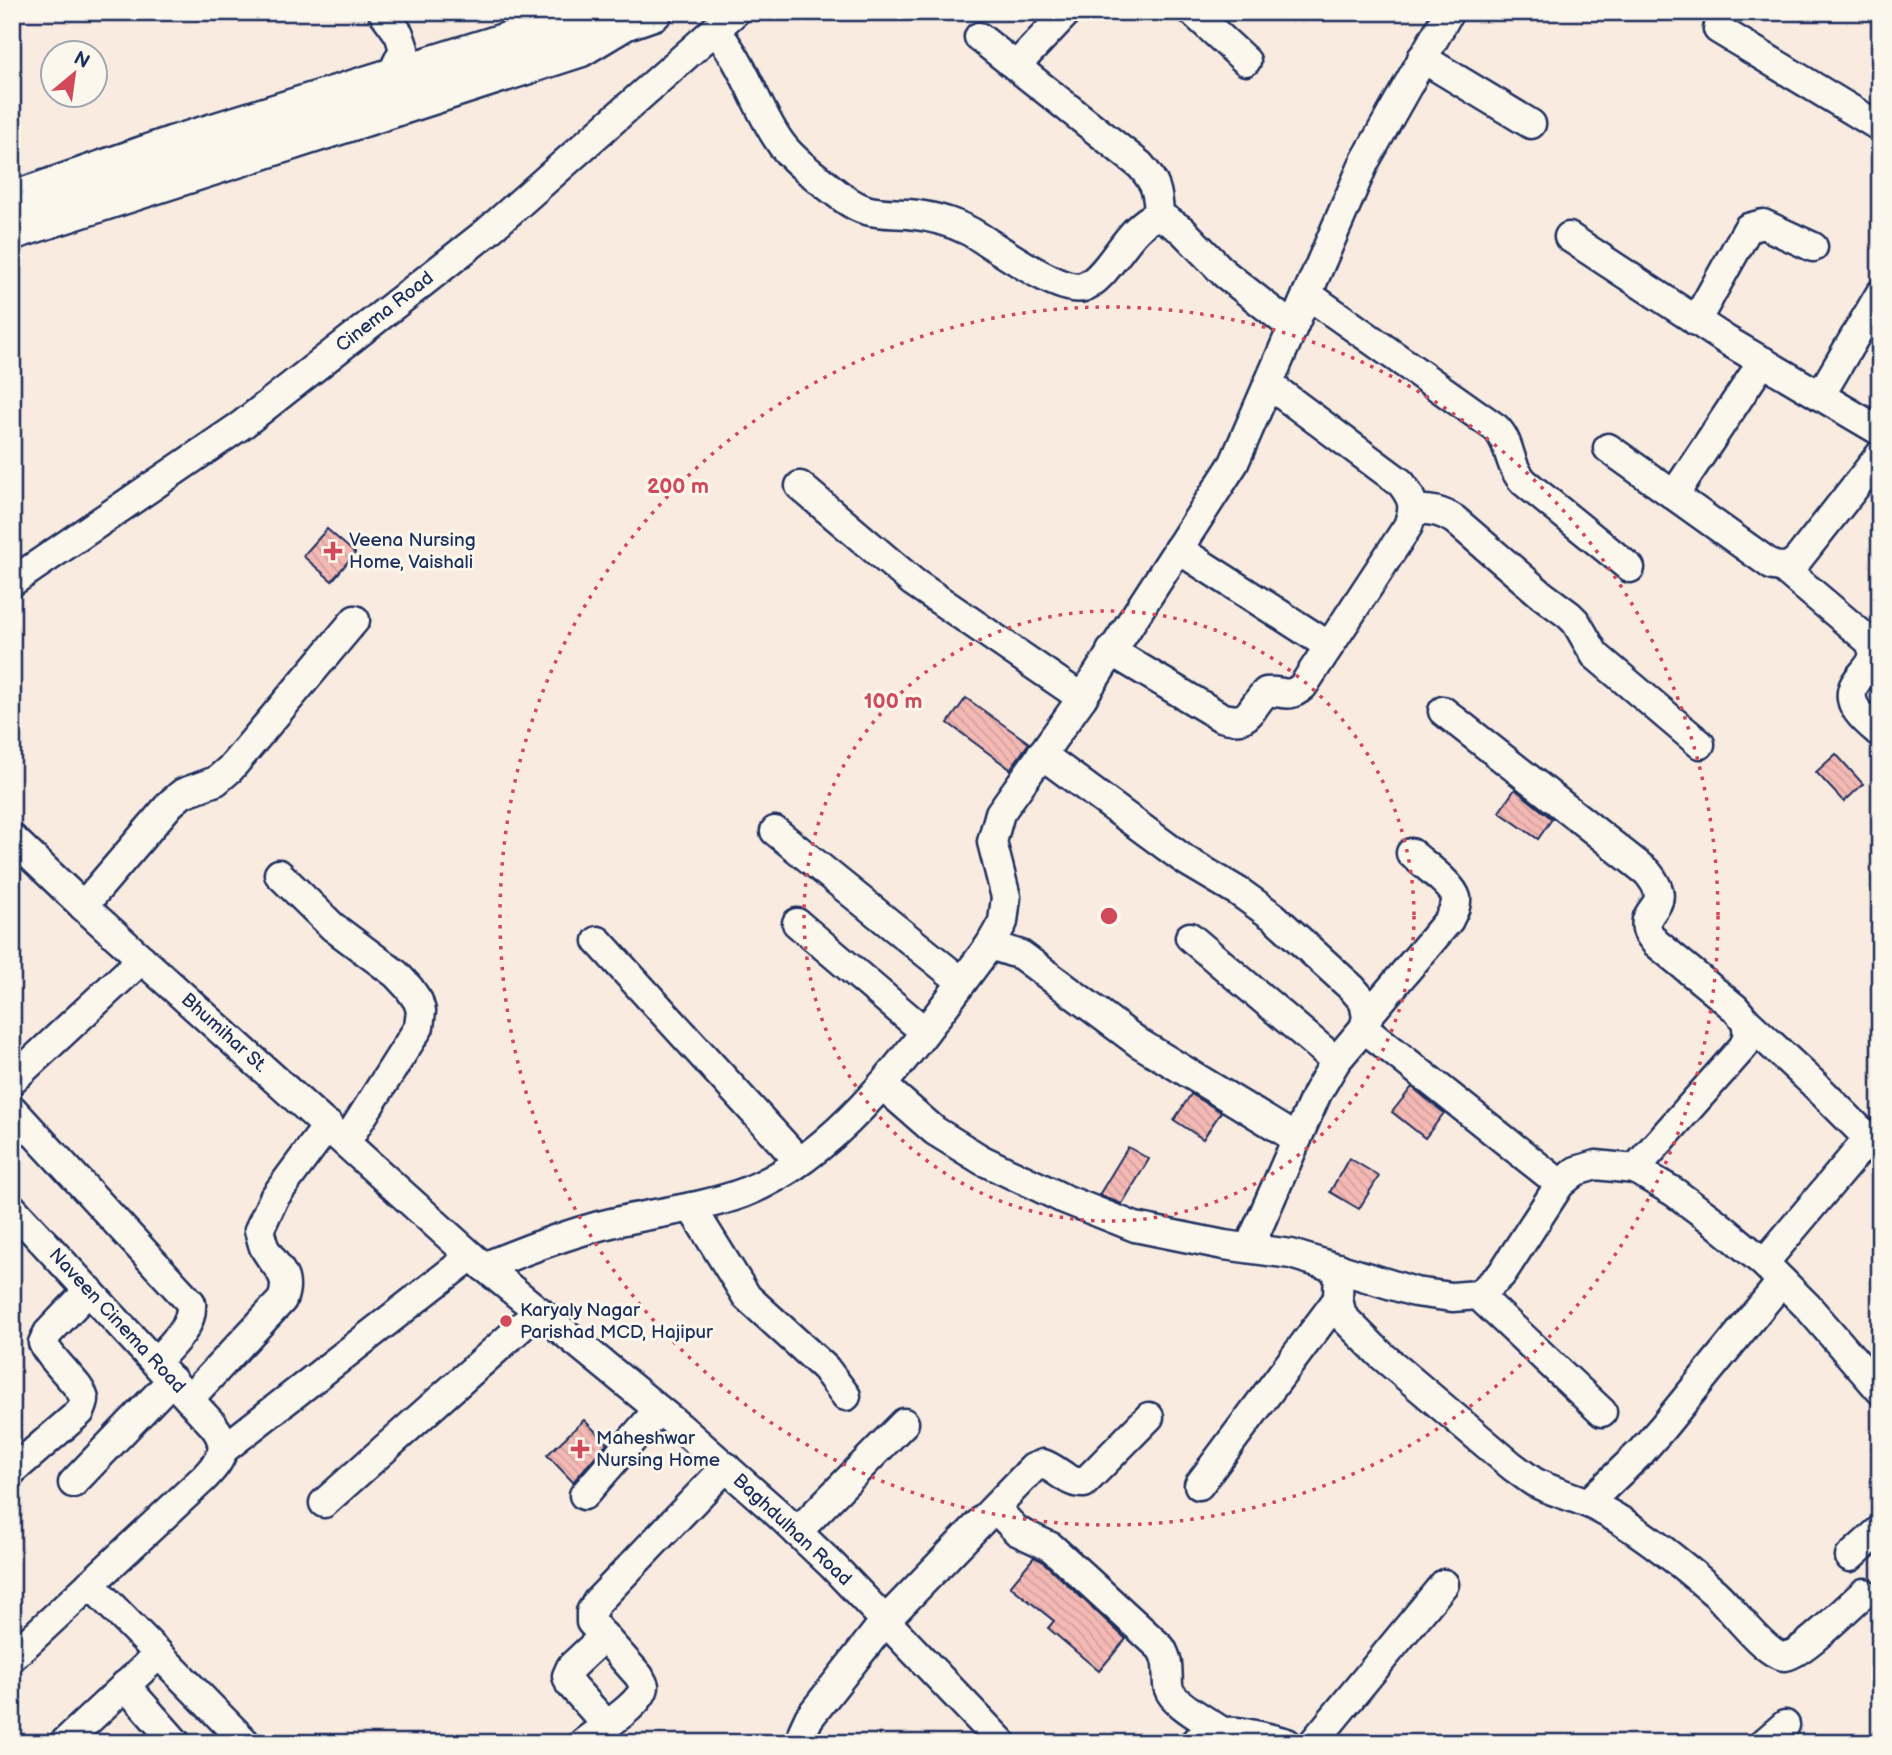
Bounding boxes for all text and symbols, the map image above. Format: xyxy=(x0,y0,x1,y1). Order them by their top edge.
north arrow xyxy=(38,38,108,108)
text: N xyxy=(70,47,93,74)
street label: Cinema Road xyxy=(332,267,438,357)
text: 200 m xyxy=(647,474,709,499)
place label: Veena Nursing Home, Vaishali xyxy=(349,529,476,574)
marker: Veena Nursing Home, Vaishali xyxy=(323,541,343,561)
text: 100 m xyxy=(864,689,922,714)
centre of rings xyxy=(1097,904,1121,928)
street label: Bhumihar St. xyxy=(176,988,272,1078)
street label: Naveen Cinema Road xyxy=(44,1244,190,1398)
place label: Karyaly Nagar Parishad MCD, Hajipur xyxy=(520,1299,714,1344)
marker: Karyaly Nagar Parishad MCD, Hajipur xyxy=(498,1313,514,1329)
place label: Maheshwar Nursing Home xyxy=(596,1427,720,1472)
marker: Maheshwar Nursing Home xyxy=(570,1439,590,1459)
street label: Baghdulhan Road xyxy=(728,1469,856,1591)

